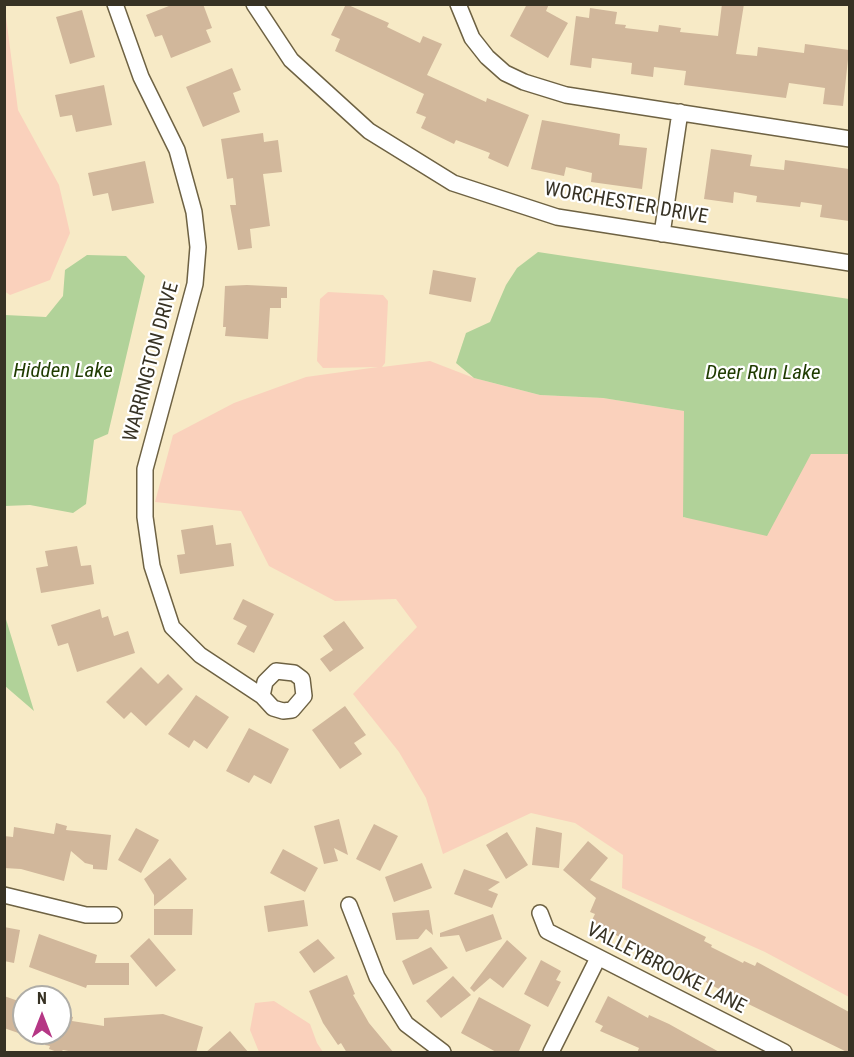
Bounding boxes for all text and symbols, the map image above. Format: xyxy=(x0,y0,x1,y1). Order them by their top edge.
street label: WORCHESTER DRIVE xyxy=(542,178,710,230)
street label: WARRINGTON DRIVE xyxy=(119,280,185,444)
water label: Hidden Lake xyxy=(13,359,113,385)
water label: Deer Run Lake xyxy=(706,361,820,387)
street label: VALLEYBROOKE LANE xyxy=(582,918,750,1020)
north arrow xyxy=(12,985,72,1045)
text: N xyxy=(37,989,47,1008)

